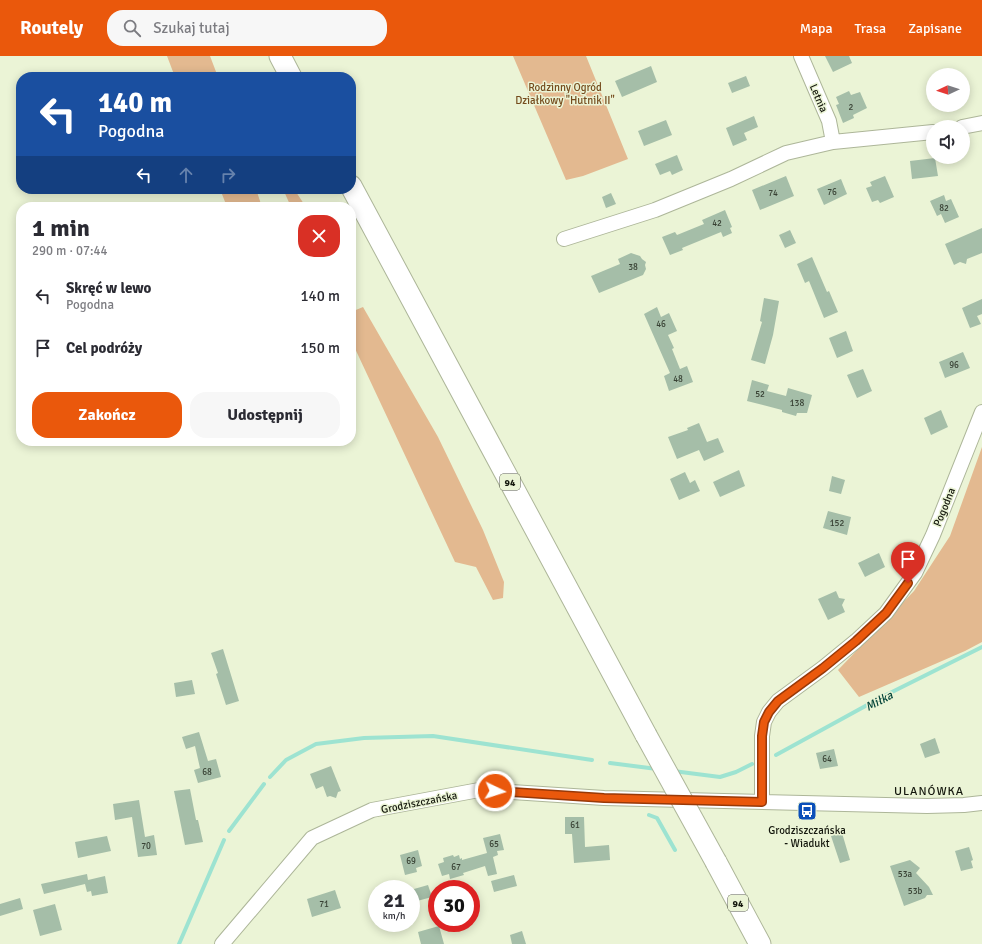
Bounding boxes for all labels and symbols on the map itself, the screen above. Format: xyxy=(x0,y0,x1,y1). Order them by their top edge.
north arrow xyxy=(926,68,970,112)
park label: Rodzinny Ogród Działkowy "Hutnik II" xyxy=(515,81,615,107)
street label: Letnia xyxy=(807,82,830,115)
house number: 2 xyxy=(849,102,854,113)
house number: 76 xyxy=(827,187,837,198)
house number: 74 xyxy=(768,188,778,199)
house number: 82 xyxy=(939,203,949,214)
house number: 42 xyxy=(712,218,722,229)
house number: 38 xyxy=(628,262,638,273)
house number: 46 xyxy=(656,319,666,330)
house number: 96 xyxy=(949,360,959,371)
house number: 48 xyxy=(673,374,683,385)
house number: 52 xyxy=(755,389,765,400)
house number: 138 xyxy=(790,398,804,409)
road number: 94 xyxy=(500,474,520,490)
street label: Pogodna xyxy=(931,486,958,528)
house number: 152 xyxy=(830,518,844,529)
pin xyxy=(891,542,925,583)
water label: Miłka xyxy=(863,688,896,715)
house number: 64 xyxy=(822,754,832,765)
house number: 68 xyxy=(202,767,212,778)
position arrow xyxy=(474,770,516,812)
district label: ULANÓWKA xyxy=(894,784,964,799)
street label: Grodziszczańska xyxy=(380,789,459,816)
bus stop icon: Grodziszczańska - Wiadukt xyxy=(796,800,818,822)
house number: 61 xyxy=(570,820,580,831)
place label: Grodziszczańska - Wiadukt xyxy=(768,824,846,850)
house number: 65 xyxy=(489,839,499,850)
house number: 70 xyxy=(141,841,151,852)
house number: 69 xyxy=(406,856,416,867)
house number: 67 xyxy=(451,862,461,873)
house number: 53a xyxy=(898,869,913,880)
speed limit sign: 30 xyxy=(428,880,480,932)
house number: 53b xyxy=(908,886,922,897)
road number: 94 xyxy=(728,895,748,911)
house number: 71 xyxy=(319,899,329,910)

